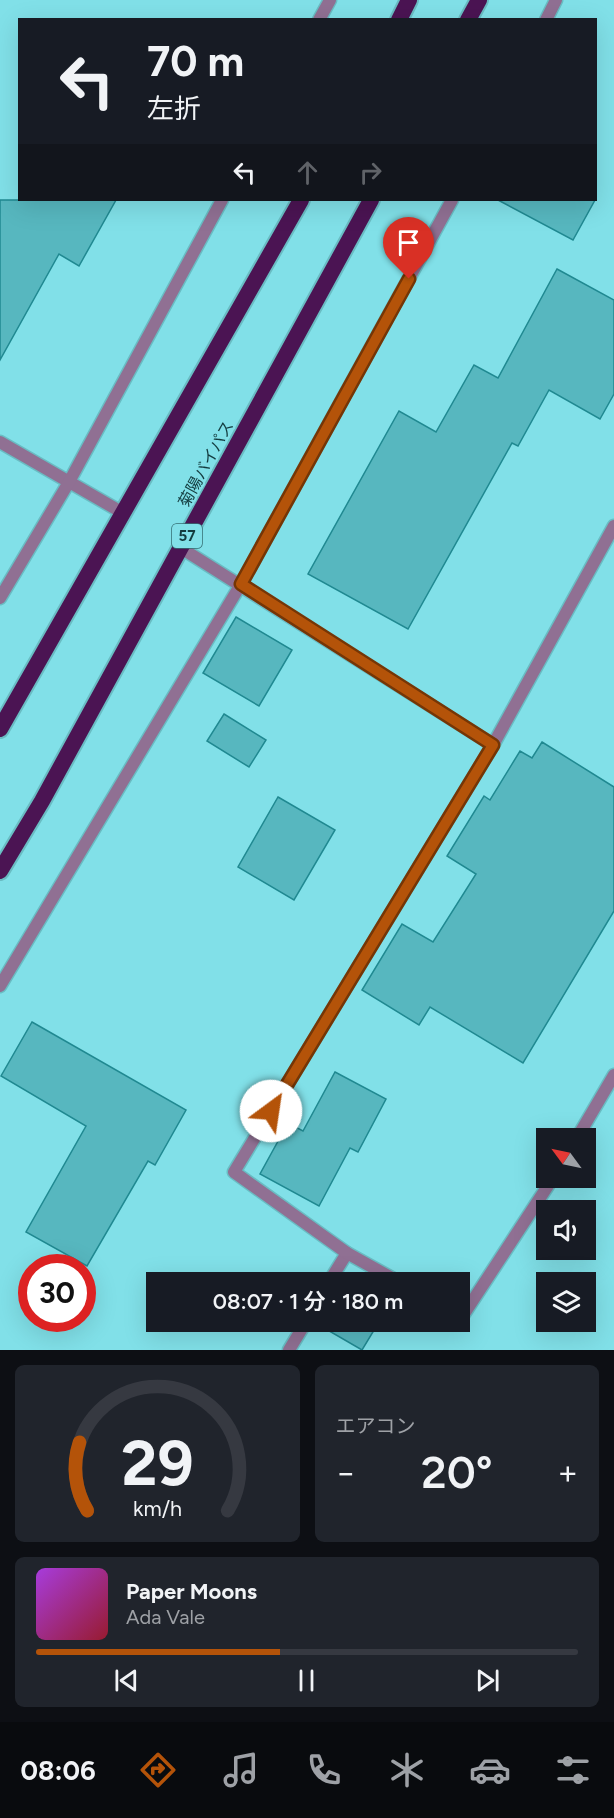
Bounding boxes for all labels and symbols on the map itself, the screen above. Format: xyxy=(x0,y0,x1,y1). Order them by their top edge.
pin xyxy=(383,217,434,279)
street label: 菊陽バイパス xyxy=(174,418,238,510)
road number: 57 xyxy=(172,524,202,548)
position arrow xyxy=(239,1079,303,1143)
north arrow xyxy=(536,1128,596,1188)
speed limit sign: 30 xyxy=(18,1254,96,1332)

